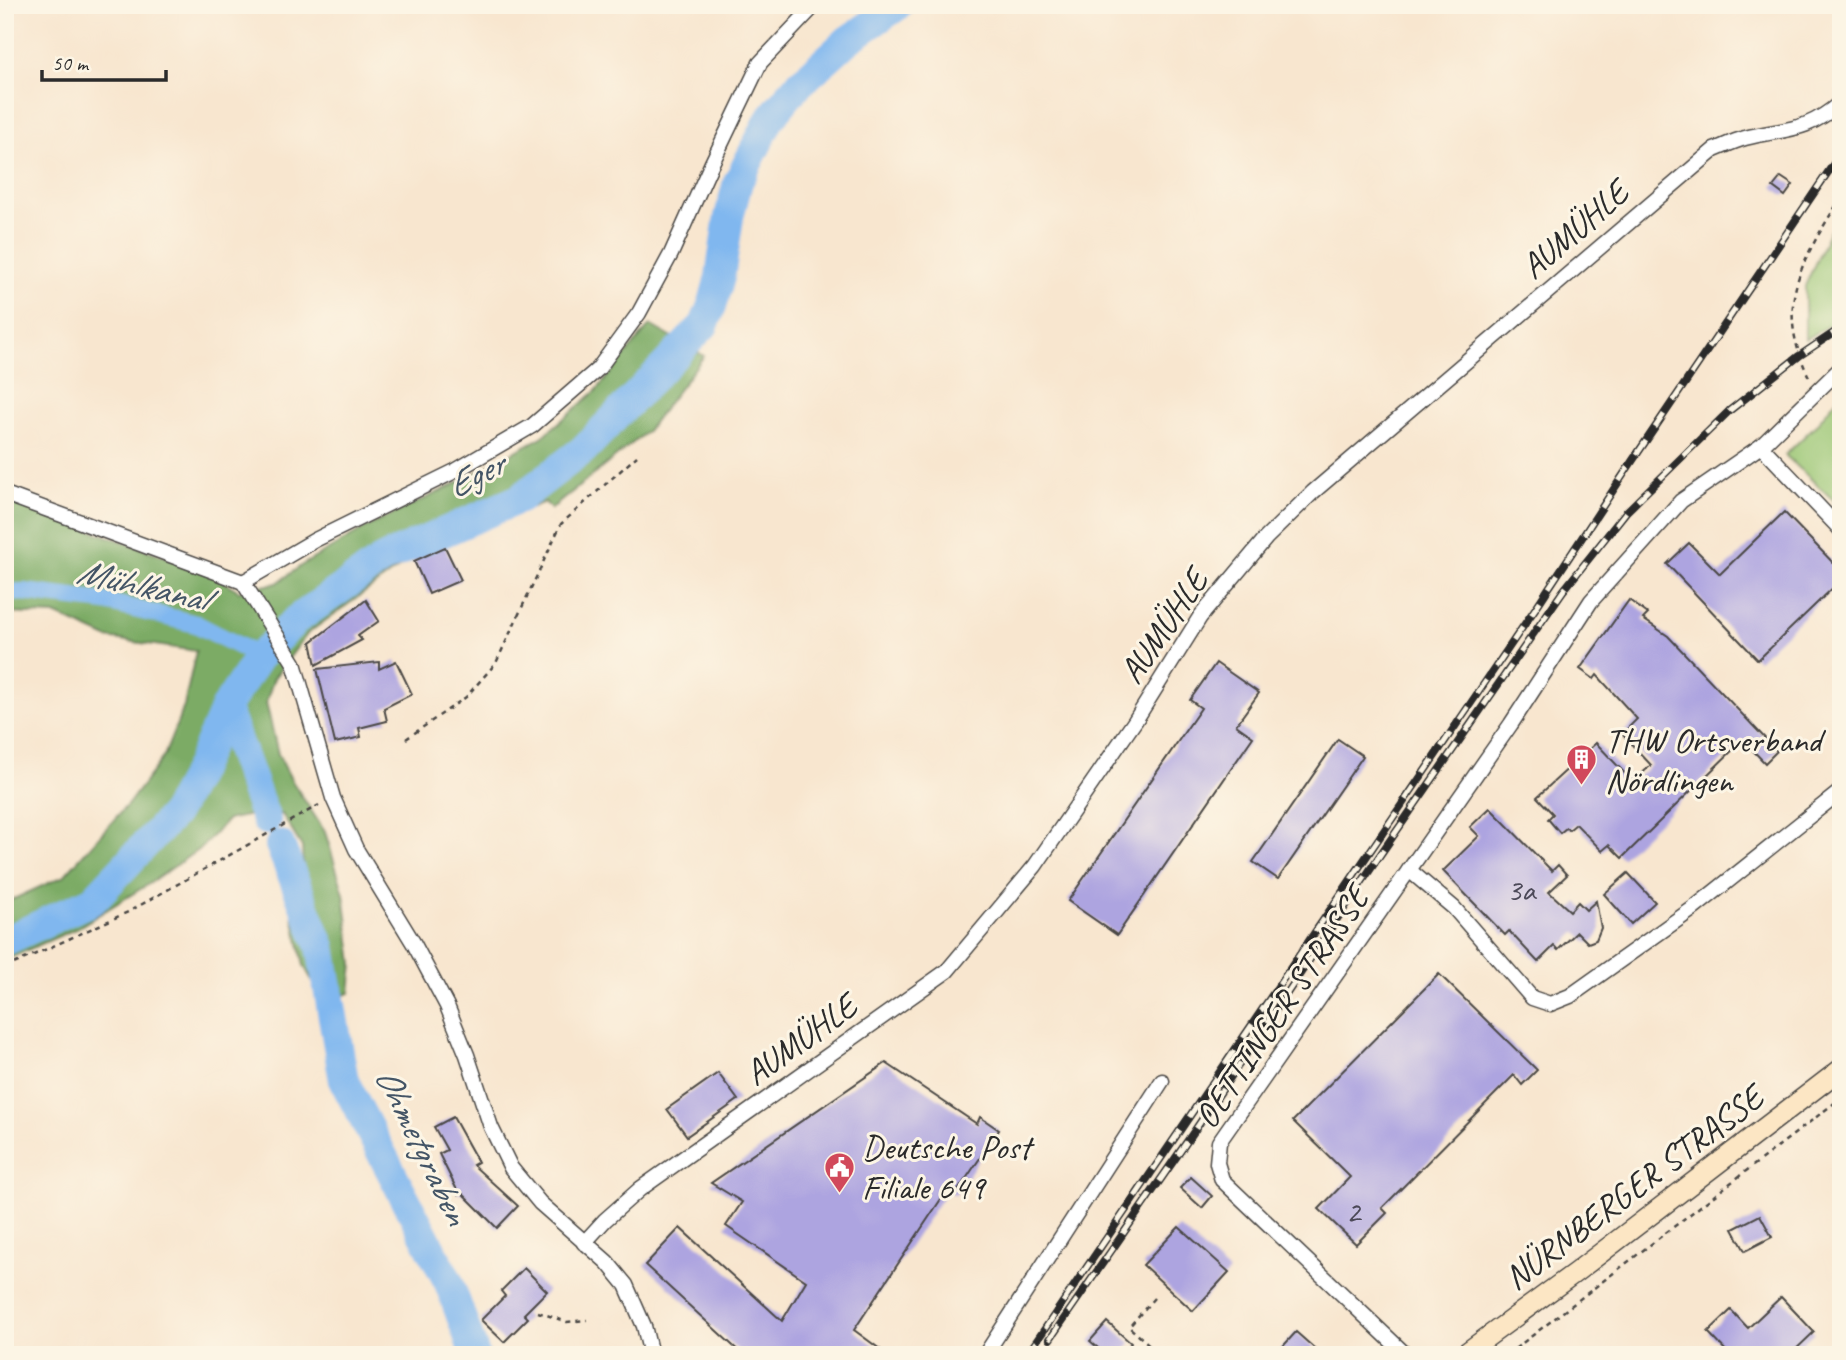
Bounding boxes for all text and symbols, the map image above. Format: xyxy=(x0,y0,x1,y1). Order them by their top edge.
scale bar xyxy=(42,38,166,82)
text: 50 m xyxy=(52,50,90,76)
street label: AUMÜHLE xyxy=(1511,167,1641,288)
water label: Eger xyxy=(439,438,517,509)
water label: Mühlkanal xyxy=(73,547,223,625)
street label: AUMÜHLE xyxy=(1109,557,1220,692)
place label: THW Ortsverband Nördlingen xyxy=(1605,718,1826,803)
building icon: THW Ortsverband Nördlingen xyxy=(1565,743,1599,787)
house number: 3a xyxy=(1507,869,1537,910)
street label: OETTINGER STRASSE xyxy=(1184,874,1382,1137)
street label: AUMÜHLE xyxy=(735,981,869,1095)
water label: Ohmetgraben xyxy=(364,1059,482,1234)
street label: NÜRNBERGER STRASSE xyxy=(1495,1073,1775,1300)
place label: Deutsche Post Filiale 649 xyxy=(862,1125,1035,1210)
public building icon: Deutsche Post Filiale 649 xyxy=(822,1150,856,1194)
house number: 2 xyxy=(1346,1191,1363,1232)

